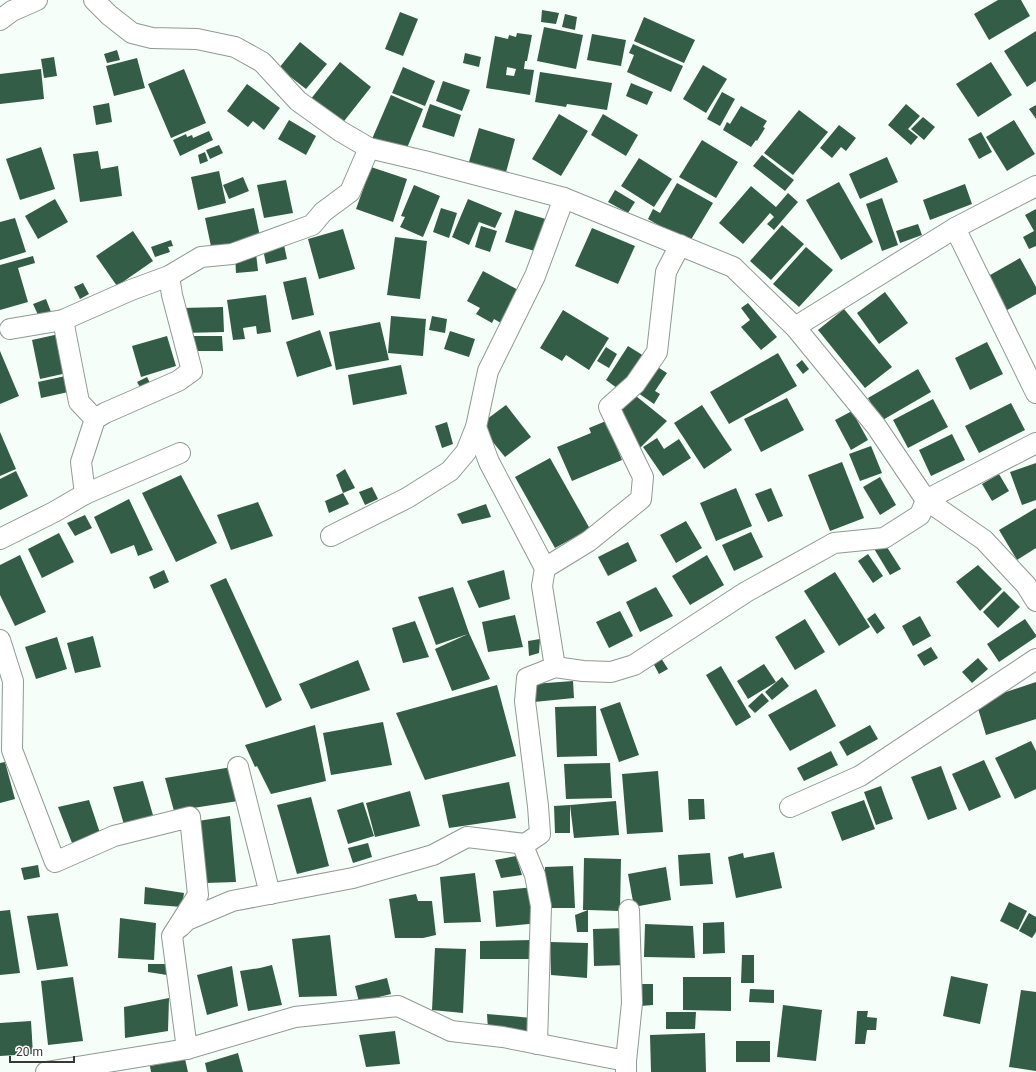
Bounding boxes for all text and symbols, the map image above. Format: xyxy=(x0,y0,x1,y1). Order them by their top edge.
scale bar xyxy=(10,1038,74,1064)
text: 20 m xyxy=(16,1045,43,1059)

